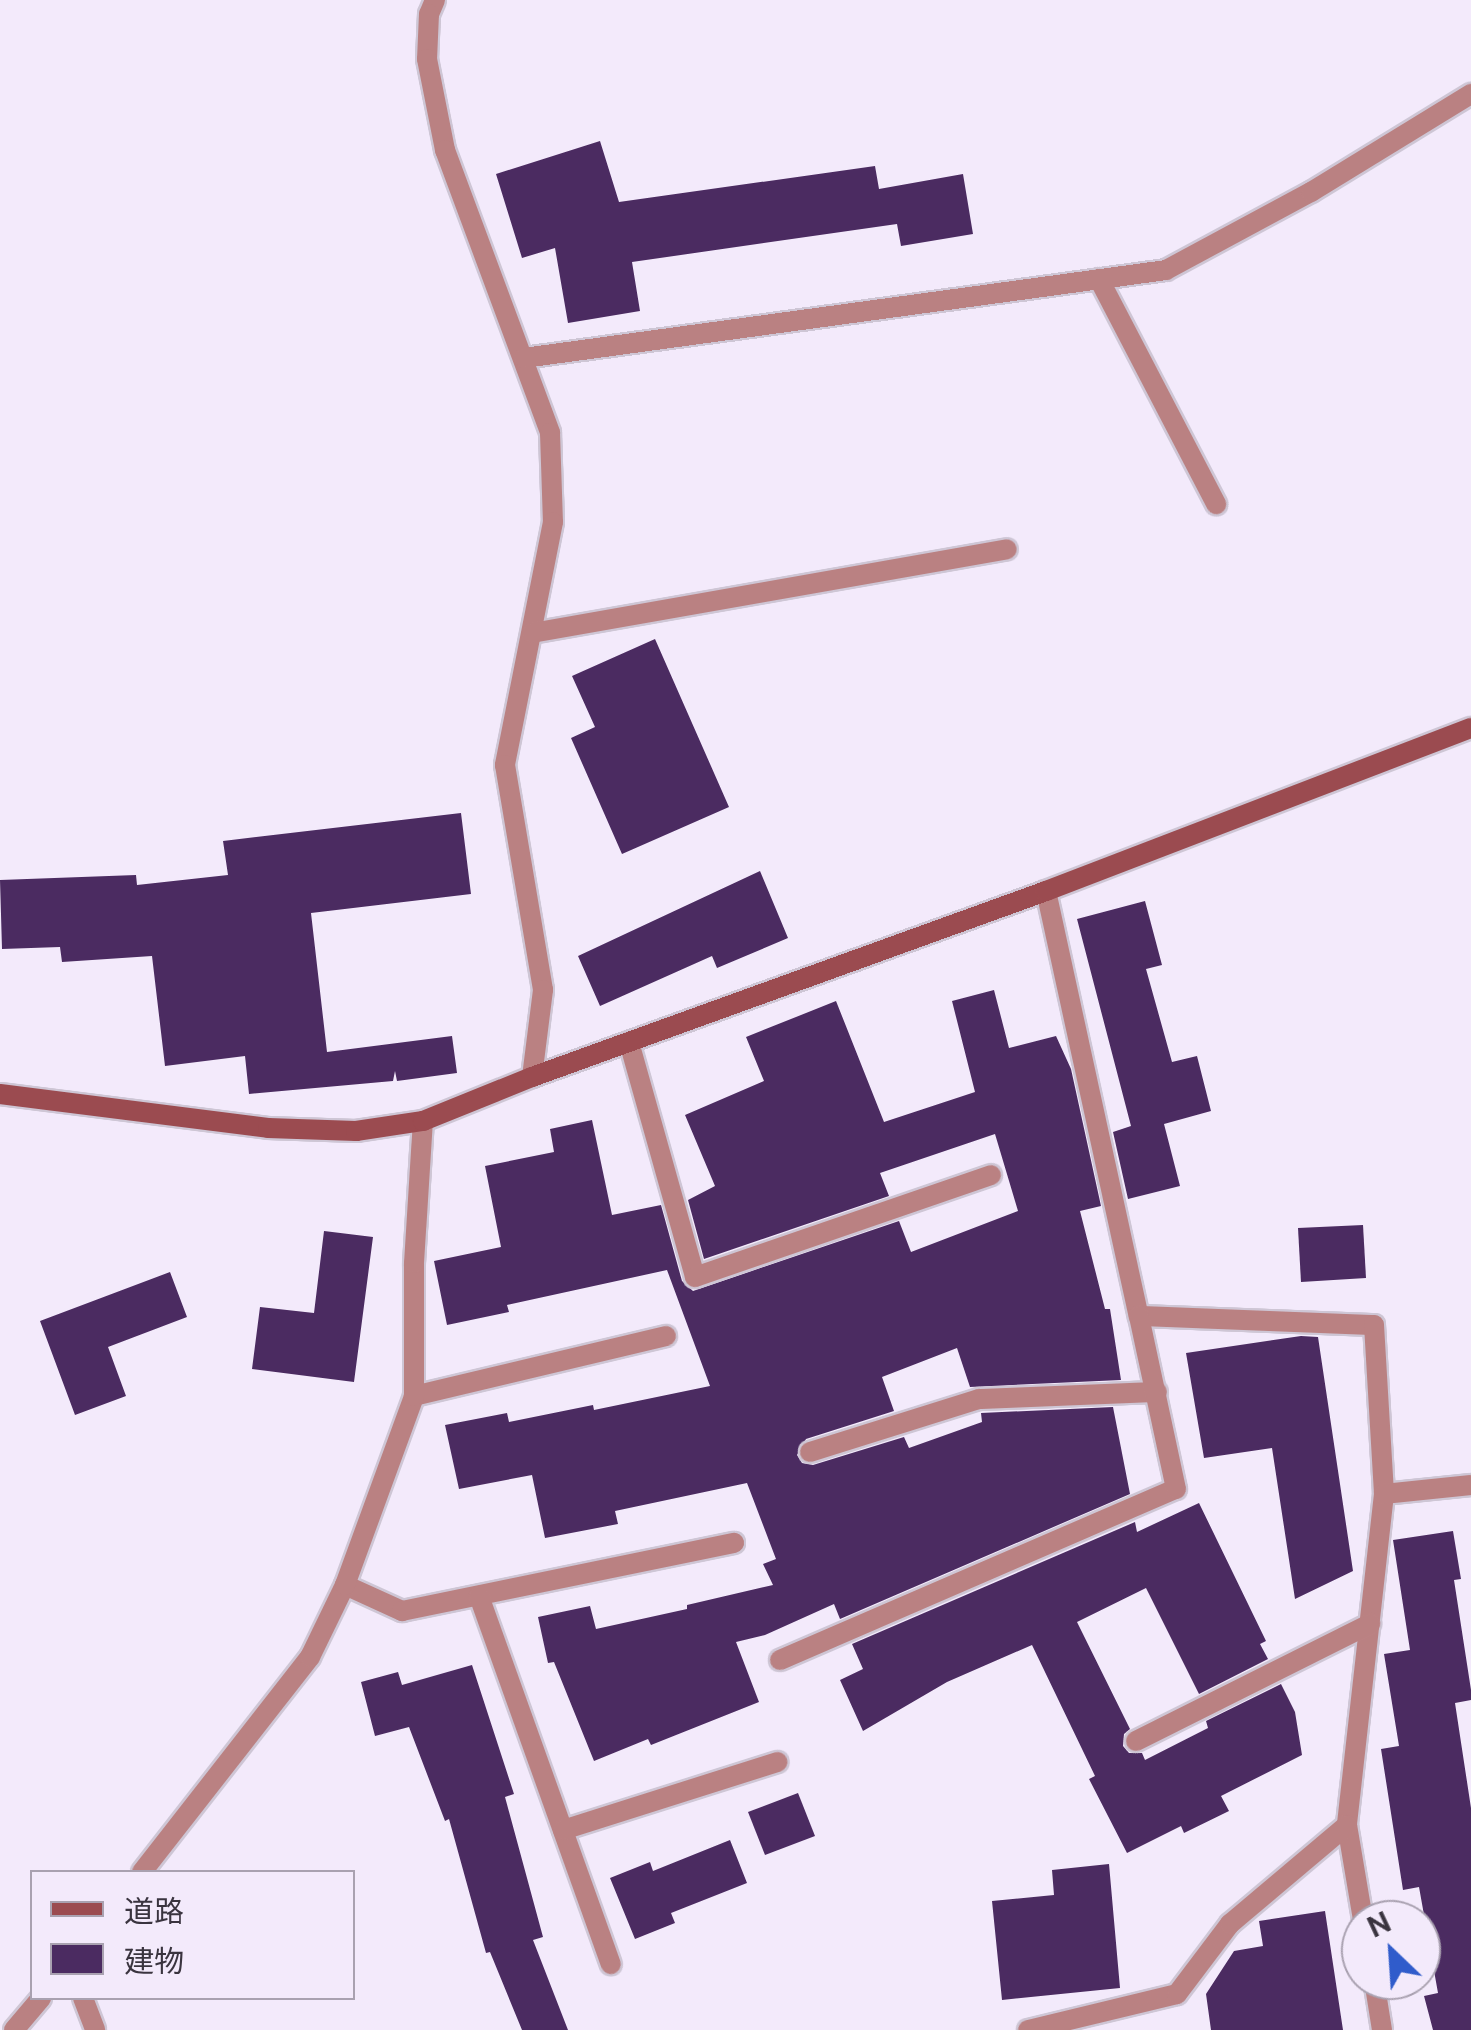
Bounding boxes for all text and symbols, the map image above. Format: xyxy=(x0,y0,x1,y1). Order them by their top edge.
legend xyxy=(30,1870,355,2000)
text: 道路 xyxy=(124,1893,184,1929)
north arrow xyxy=(1341,1900,1441,2000)
text: N xyxy=(1362,1905,1396,1944)
text: 建物 xyxy=(124,1943,184,1979)

